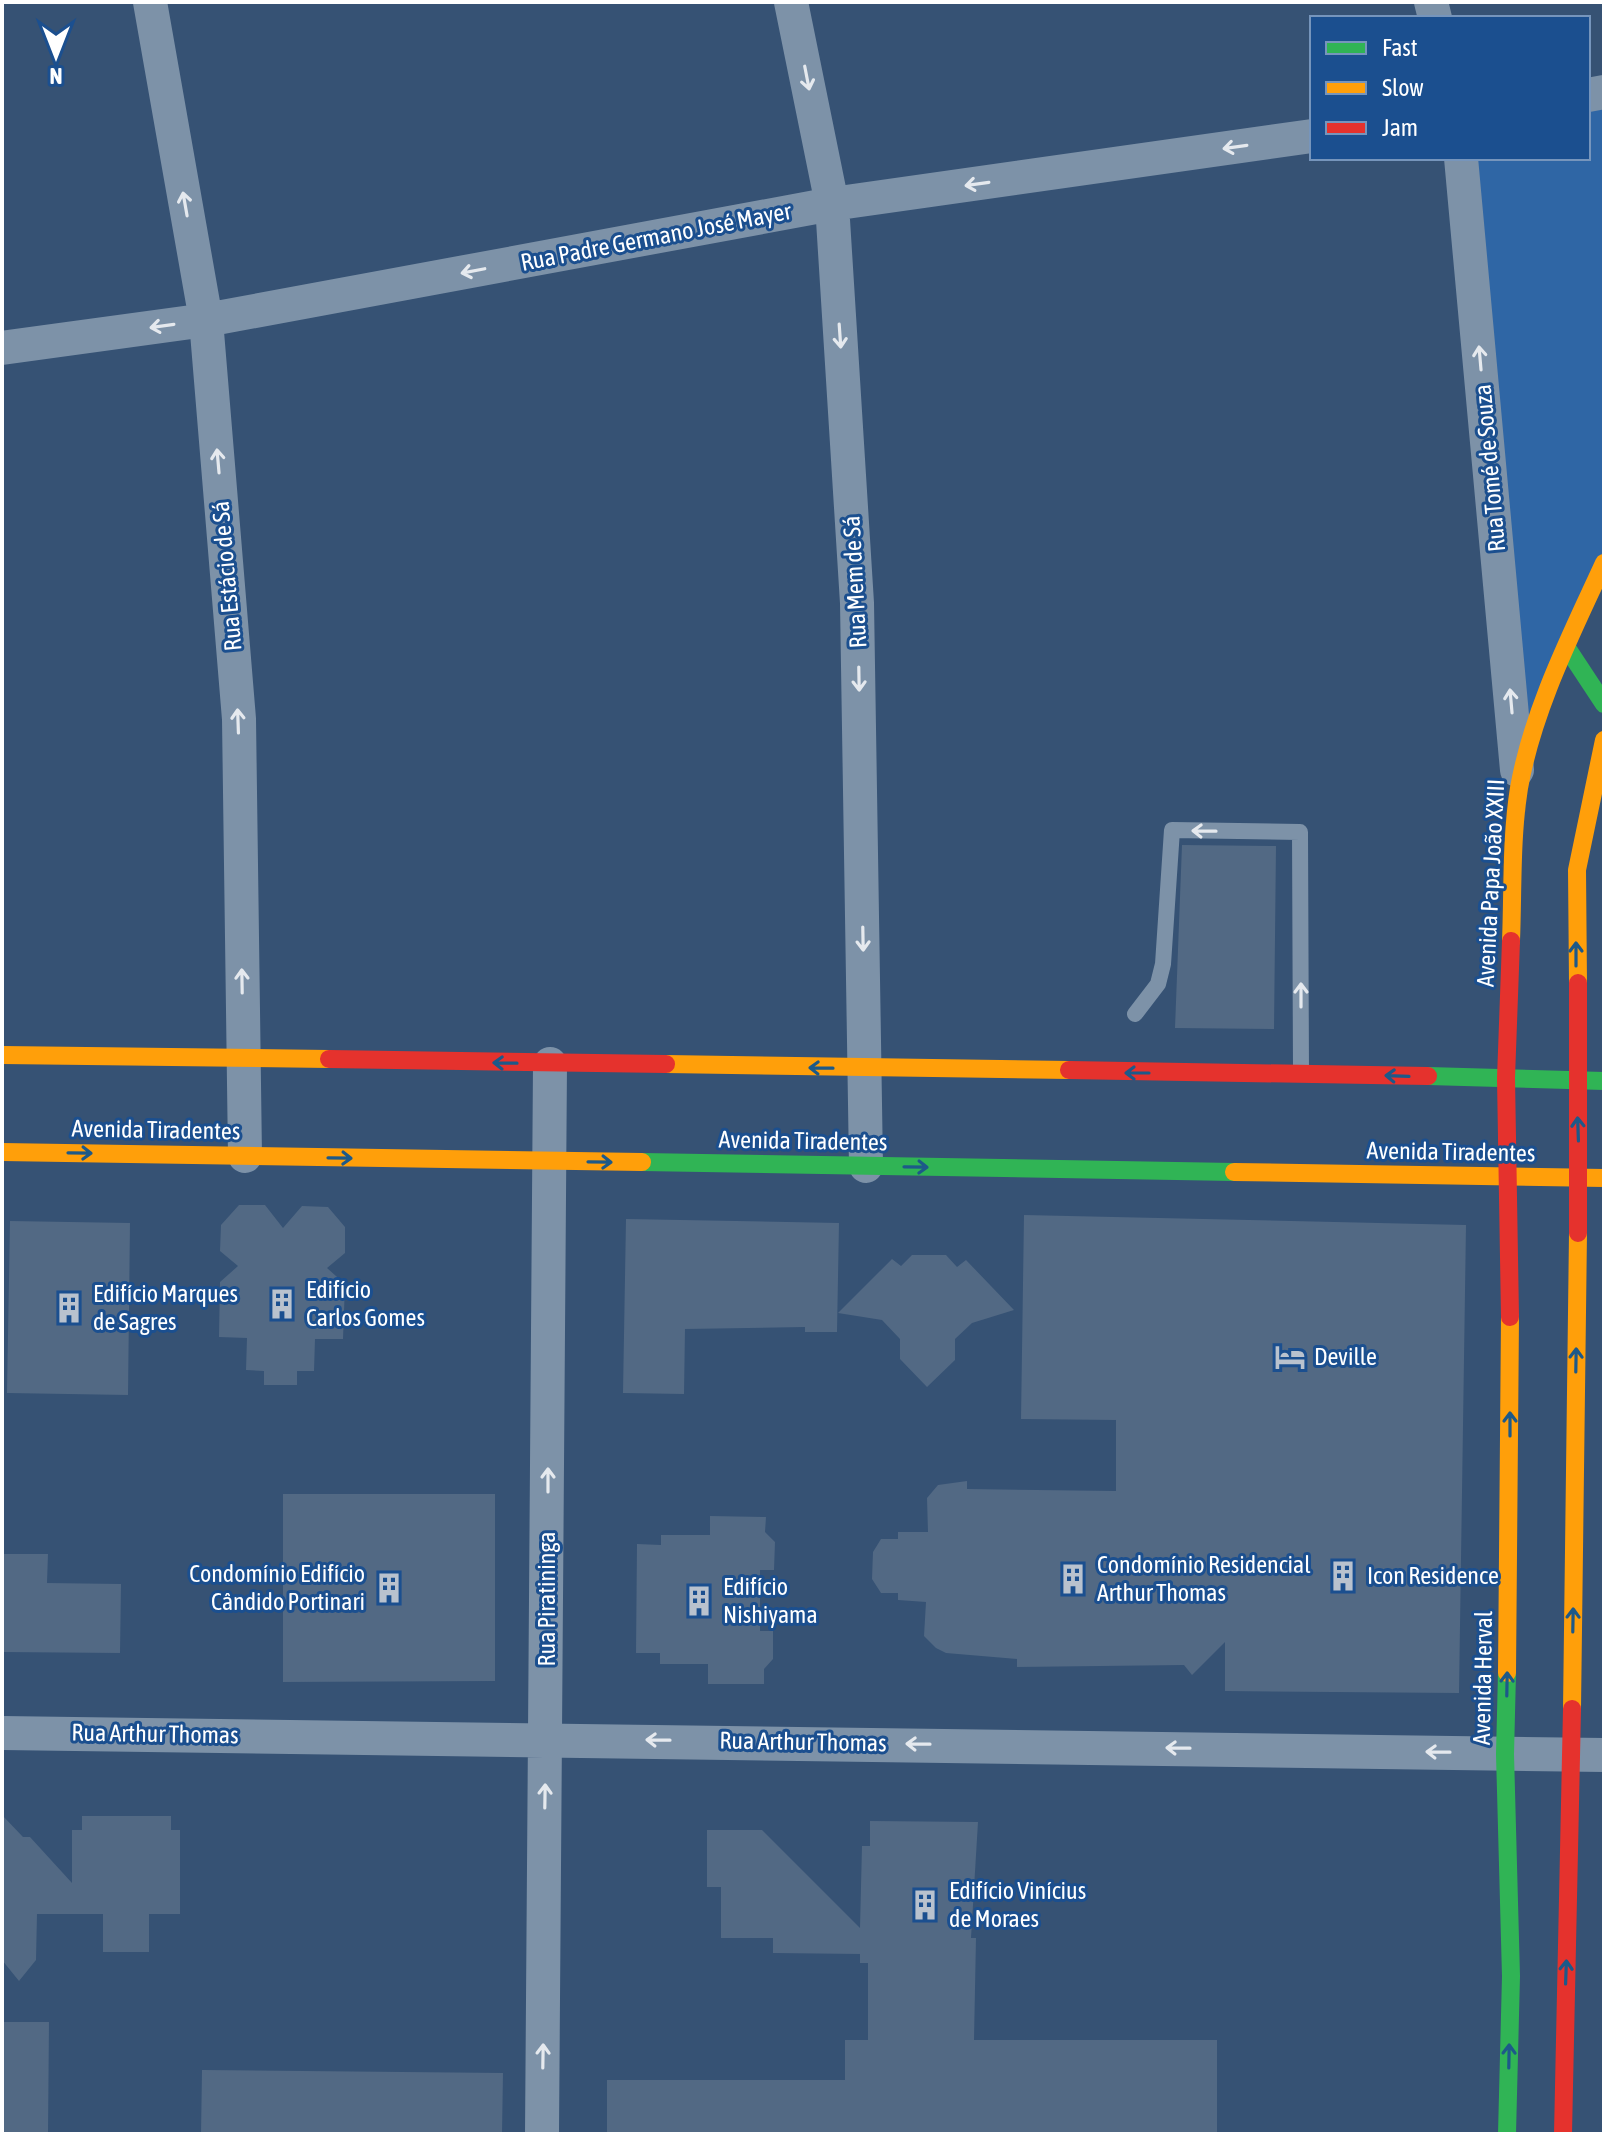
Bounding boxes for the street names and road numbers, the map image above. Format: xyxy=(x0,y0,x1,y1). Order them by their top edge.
street label: Rua Padre Germano José Mayer xyxy=(518,197,794,276)
street label: Rua Tomé de Souza xyxy=(1469,383,1510,553)
street label: Rua Estácio de Sá xyxy=(206,500,247,652)
street label: Rua Mem de Sá xyxy=(838,515,871,649)
street label: Avenida Papa João XXIII xyxy=(1472,778,1509,988)
street label: Avenida Tiradentes xyxy=(71,1115,241,1144)
street label: Avenida Tiradentes xyxy=(718,1126,888,1155)
street label: Avenida Tiradentes xyxy=(1366,1137,1536,1166)
street label: Rua Piratininga xyxy=(533,1532,560,1666)
street label: Avenida Herval xyxy=(1468,1610,1497,1745)
street label: Rua Arthur Thomas xyxy=(71,1719,239,1748)
street label: Rua Arthur Thomas xyxy=(719,1727,887,1756)

